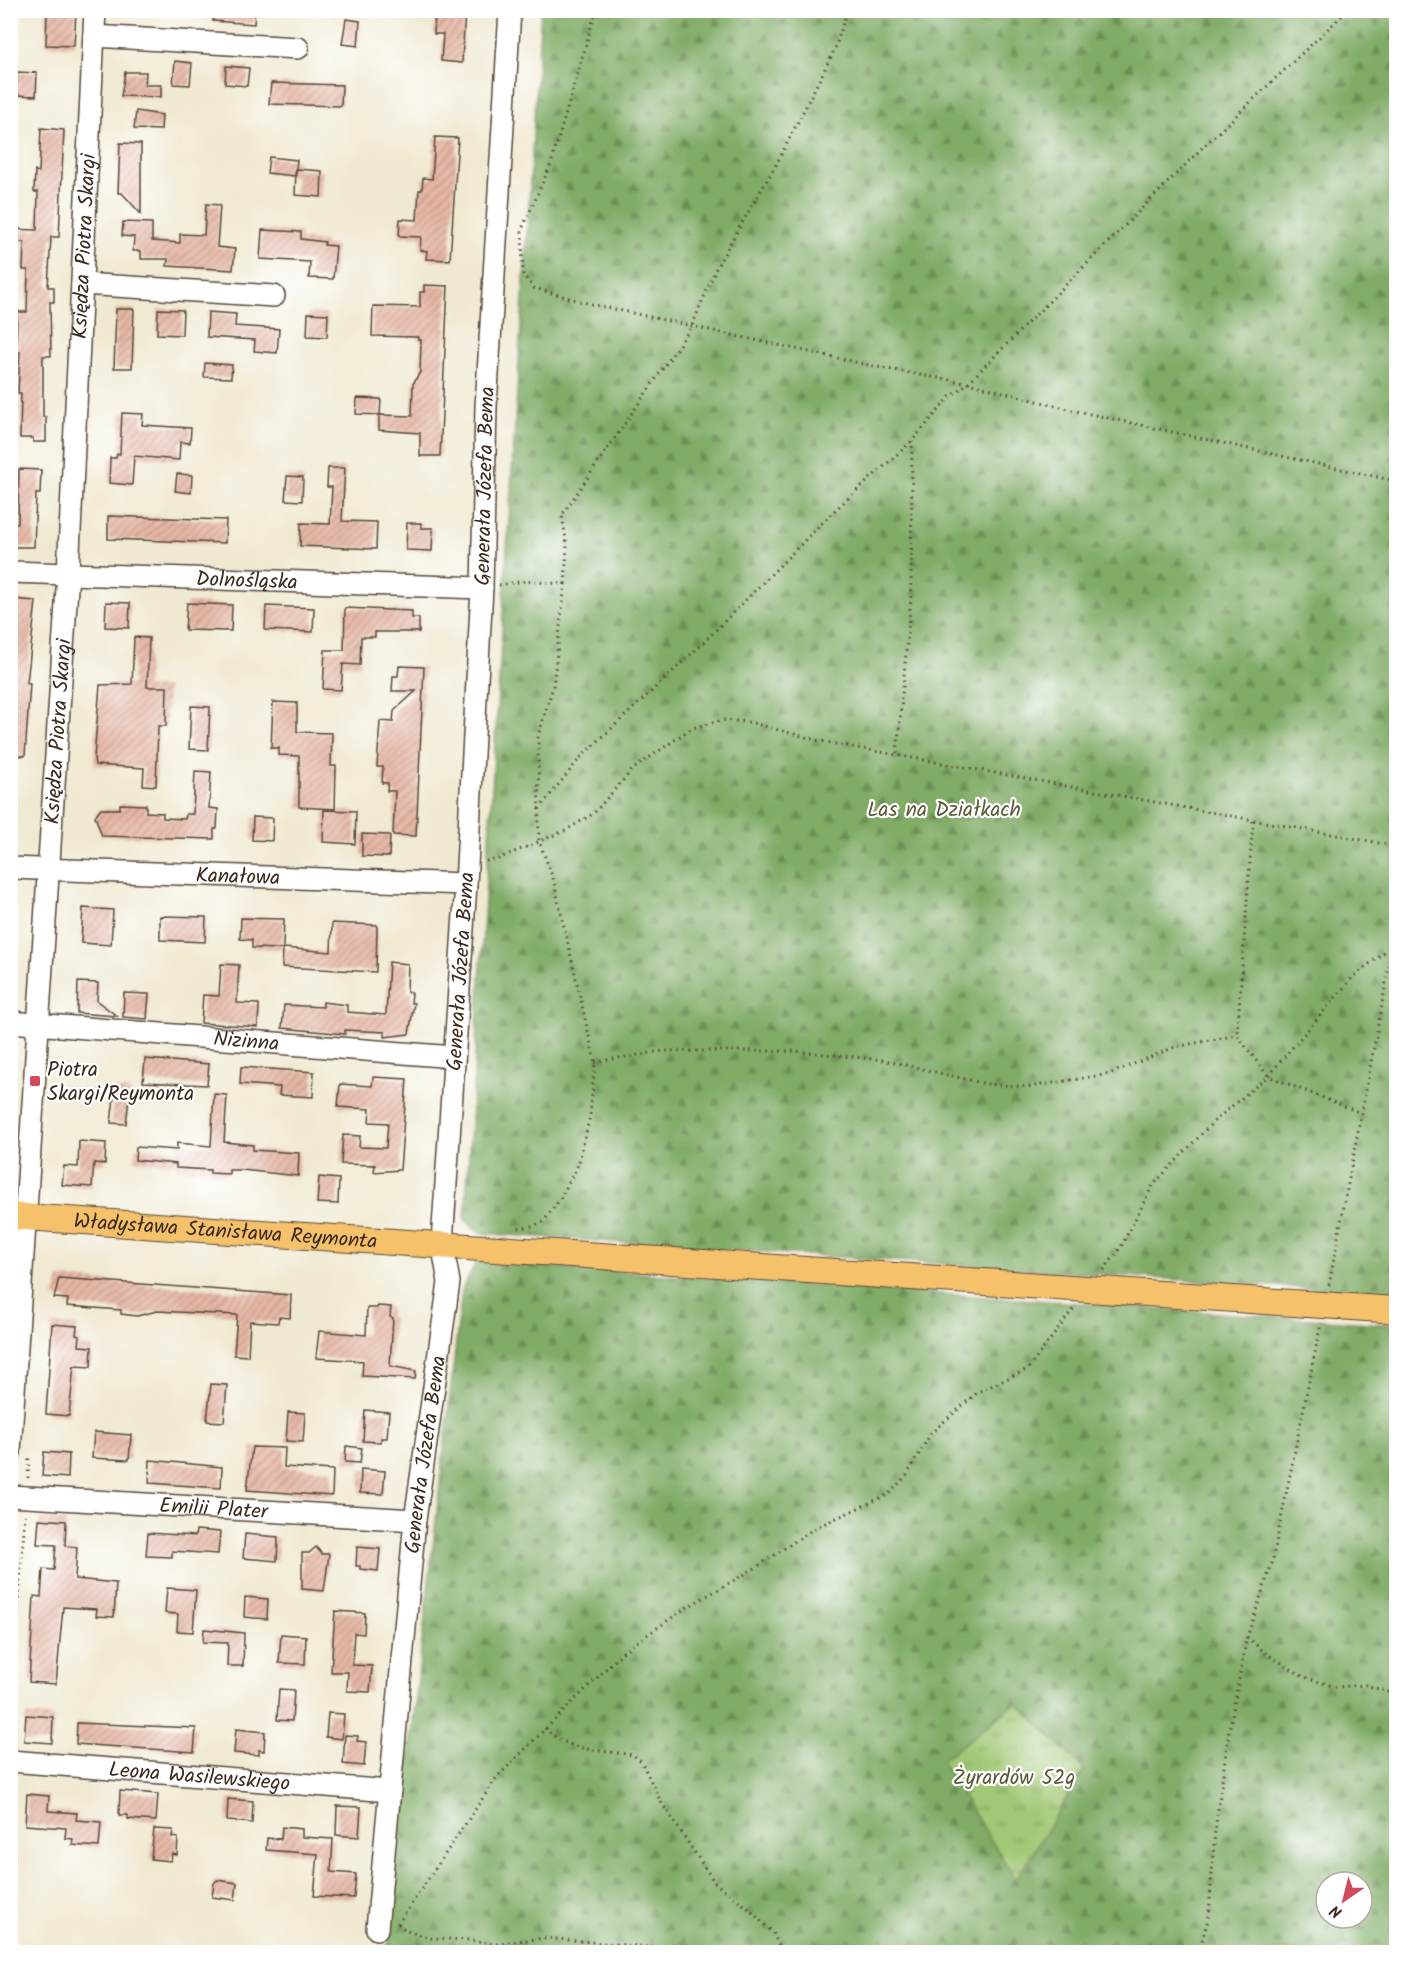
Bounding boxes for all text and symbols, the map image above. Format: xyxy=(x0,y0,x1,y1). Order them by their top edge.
street label: Księdza Piotra Skargi xyxy=(64,152,106,340)
street label: Generała Józefa Bema xyxy=(467,386,505,586)
street label: Dolnośląska xyxy=(195,563,298,600)
street label: Księdza Piotra Skargi xyxy=(36,637,82,825)
park label: Las na Działkach xyxy=(867,794,1021,827)
street label: Kanałowa xyxy=(195,860,281,895)
street label: Generała Józefa Bema xyxy=(439,871,485,1072)
street label: Nizinna xyxy=(212,1023,280,1061)
place label: Piotra Skargi/Reymonta xyxy=(47,1054,194,1111)
marker: Piotra Skargi/Reymonta xyxy=(28,1074,42,1088)
street label: Władysława Stanisława Reymonta xyxy=(72,1205,378,1259)
street label: Generała Józefa Bema xyxy=(397,1354,456,1555)
street label: Emilii Plater xyxy=(158,1490,270,1529)
street label: Leona Wasilewskiego xyxy=(107,1754,291,1801)
park label: Żyrardów 52g xyxy=(953,1762,1075,1795)
north arrow xyxy=(1314,1870,1374,1930)
text: N xyxy=(1325,1898,1348,1924)

